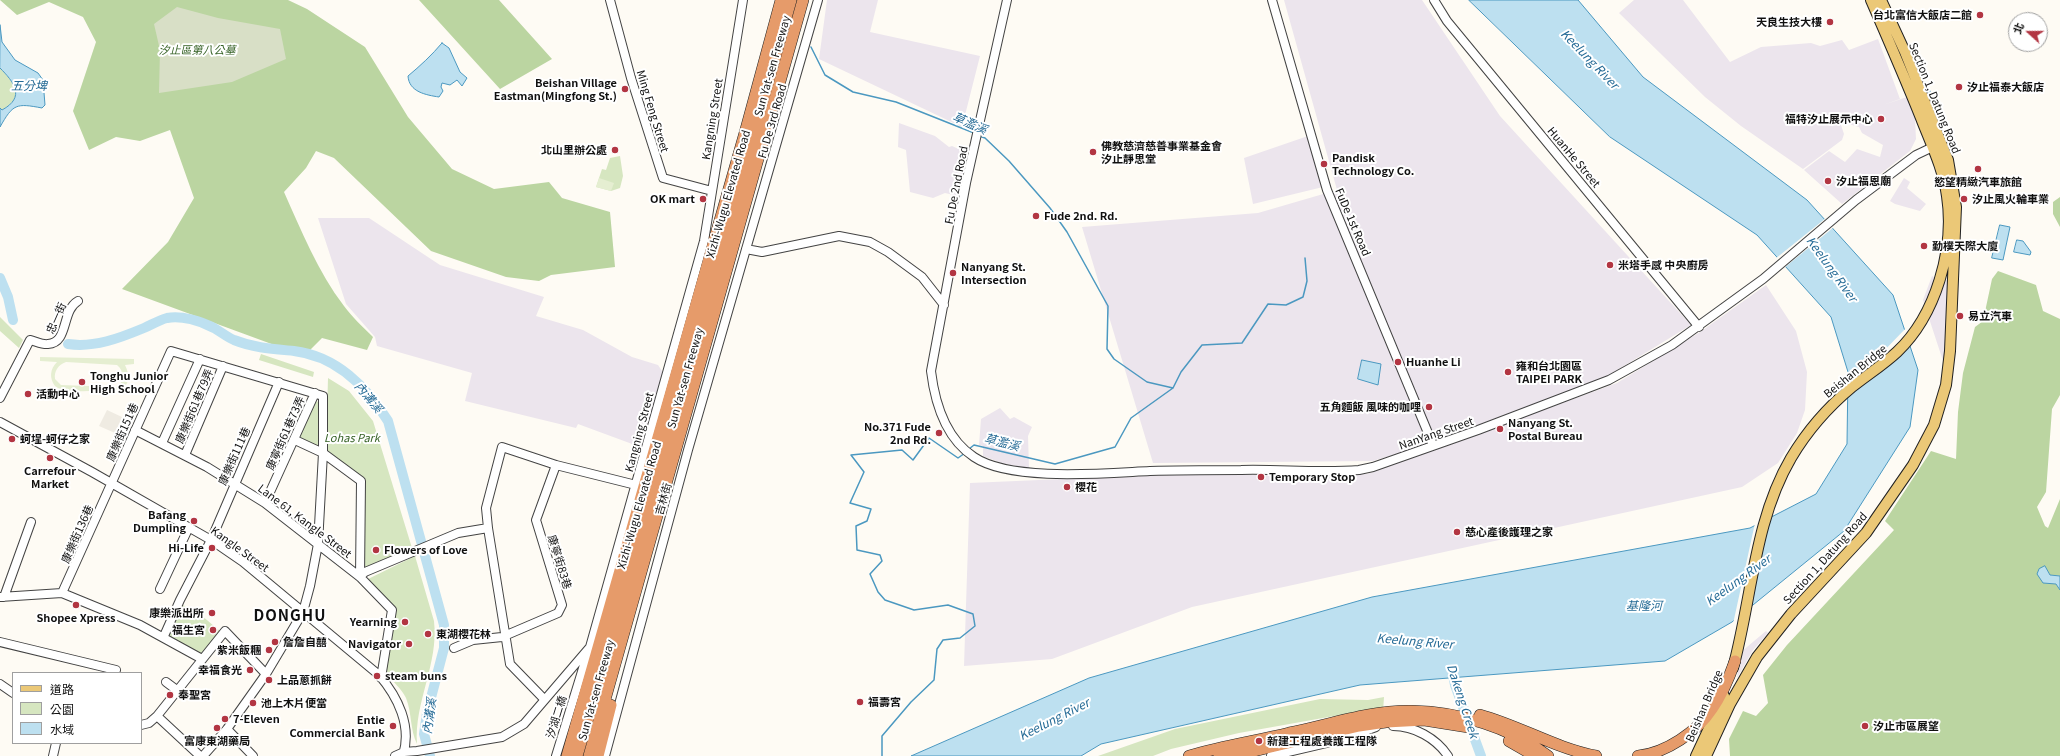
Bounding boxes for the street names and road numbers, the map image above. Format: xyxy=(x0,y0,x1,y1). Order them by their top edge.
street label: Sun Yat-sen Freeway xyxy=(751,14,793,118)
street label: Section 1, Datung Road xyxy=(1907,40,1963,156)
street label: Ming Feng Street xyxy=(634,68,672,154)
street label: Kangning Street xyxy=(699,77,725,161)
street label: Fu De 3rd Road xyxy=(755,82,789,160)
street label: HuanHe Street xyxy=(1545,124,1603,190)
street label: Xizhi-Wugu Elevated Road xyxy=(703,129,753,259)
street label: Fu De 2nd Road xyxy=(942,145,970,225)
street label: FuDe 1st Road xyxy=(1333,186,1373,258)
street label: 忠一街 xyxy=(43,300,69,336)
street label: Sun Yat-sen Freeway xyxy=(664,326,706,430)
street label: Beishan Bridge xyxy=(1821,342,1889,400)
street label: 康樂街61巷79弄 xyxy=(172,367,216,445)
street label: Kangning Street xyxy=(622,391,656,473)
street label: 康寧街61巷73弄 xyxy=(263,394,307,472)
street label: 康樂街151巷 xyxy=(103,401,141,463)
street label: NanYang Street xyxy=(1397,414,1475,452)
street label: 康樂街111巷 xyxy=(215,425,253,487)
street label: Xizhi-Wugu Elevated Road xyxy=(614,440,664,570)
street label: 吉林街 xyxy=(652,481,674,517)
street label: Lane 61, Kangle Street xyxy=(256,482,354,560)
street label: 康樂街136巷 xyxy=(58,503,96,565)
street label: Section 1, Datung Road xyxy=(1780,509,1870,607)
street label: Kangle Street xyxy=(208,524,272,574)
street label: 康寧街83巷 xyxy=(545,533,575,591)
street label: Sun Yat-sen Freeway xyxy=(575,638,617,742)
street label: Beishan Bridge xyxy=(1683,668,1725,744)
street label: 汐湖二橋 xyxy=(543,694,569,740)

